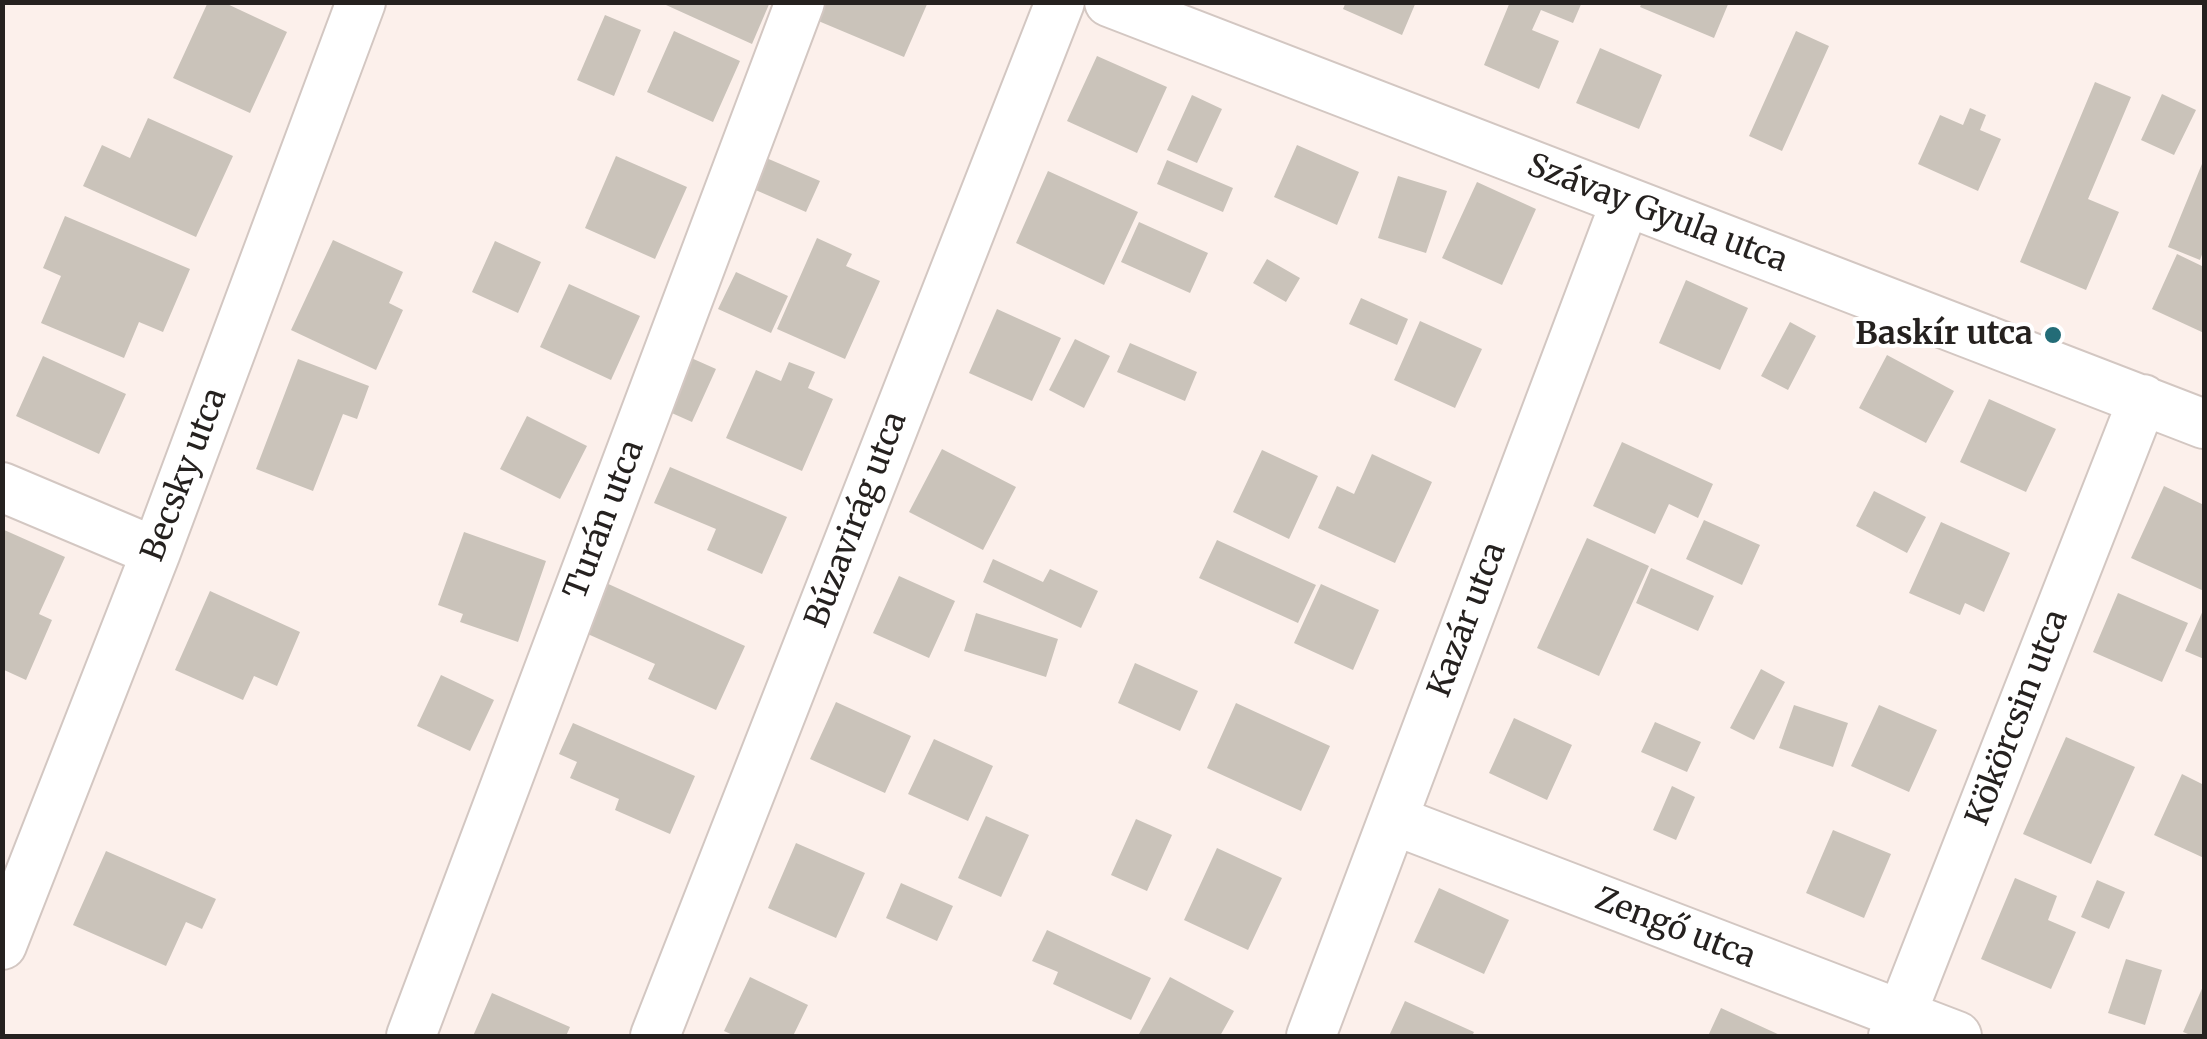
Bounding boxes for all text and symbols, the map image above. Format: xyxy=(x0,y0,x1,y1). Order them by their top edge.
street label: Szávay Gyula utca xyxy=(1522,147,1792,281)
place label: Baskír utca xyxy=(1855,316,2033,354)
marker: Baskír utca xyxy=(2042,324,2064,346)
street label: Becsky utca xyxy=(134,383,236,567)
street label: Búzavirág utca xyxy=(798,407,916,633)
street label: Turán utca xyxy=(557,435,653,605)
street label: Kazár utca xyxy=(1421,537,1515,703)
street label: Kökörcsin utca xyxy=(1959,605,2077,831)
street label: Zengő utca xyxy=(1590,881,1760,977)

